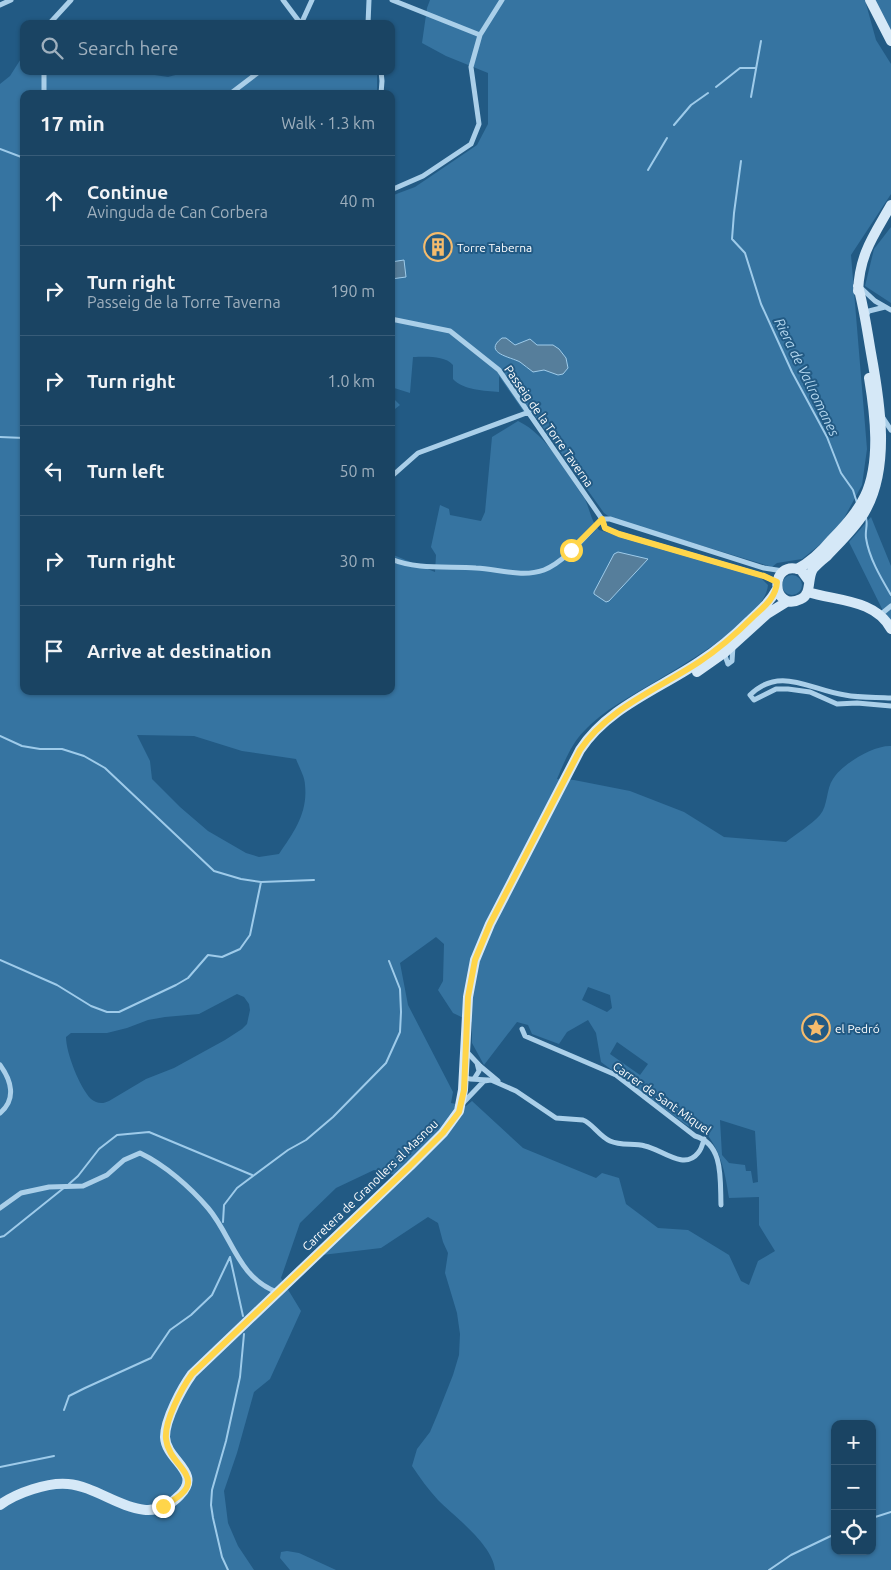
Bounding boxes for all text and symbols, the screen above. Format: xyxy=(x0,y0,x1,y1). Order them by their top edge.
search box xyxy=(20,20,395,75)
icon: search xyxy=(38,34,66,62)
text: Search here xyxy=(78,37,178,59)
text: 17 min xyxy=(40,111,105,135)
text: Walk · 1.3 km xyxy=(281,114,375,132)
text: Continue xyxy=(87,181,168,203)
icon: ahead xyxy=(40,187,68,215)
text: 40 m xyxy=(339,192,375,210)
text: Avinguda de Can Corbera xyxy=(87,203,268,221)
building icon: Torre Taberna xyxy=(423,232,453,262)
place label: Torre Taberna xyxy=(457,241,532,254)
text: Turn right xyxy=(87,271,175,293)
icon: right xyxy=(40,277,68,305)
text: 190 m xyxy=(330,282,375,300)
text: Passeig de la Torre Taverna xyxy=(87,293,281,311)
water label: Riera de Vallromanes xyxy=(771,315,843,439)
street label: Passeig de la Torre Taverna xyxy=(502,363,596,489)
icon: right xyxy=(40,367,68,395)
text: Turn right xyxy=(87,370,175,392)
text: 1.0 km xyxy=(327,372,375,390)
icon: left xyxy=(40,457,68,485)
text: Turn left xyxy=(87,460,165,482)
text: 50 m xyxy=(339,462,375,480)
route start xyxy=(560,539,583,562)
icon: right xyxy=(40,547,68,575)
text: Turn right xyxy=(87,550,175,572)
text: 30 m xyxy=(339,552,375,570)
icon: arrive xyxy=(40,637,68,665)
text: Arrive at destination xyxy=(87,640,272,662)
place icon: el Pedró xyxy=(801,1013,831,1043)
place label: el Pedró xyxy=(835,1022,880,1035)
street label: Carrer de Sant Miquel xyxy=(610,1059,714,1137)
street label: Carretera de Granollers al Masnou xyxy=(300,1117,440,1253)
map controls xyxy=(831,1420,876,1555)
button: + xyxy=(831,1420,876,1465)
button: − xyxy=(831,1465,876,1510)
route end xyxy=(152,1495,175,1518)
button: locate xyxy=(831,1510,876,1555)

